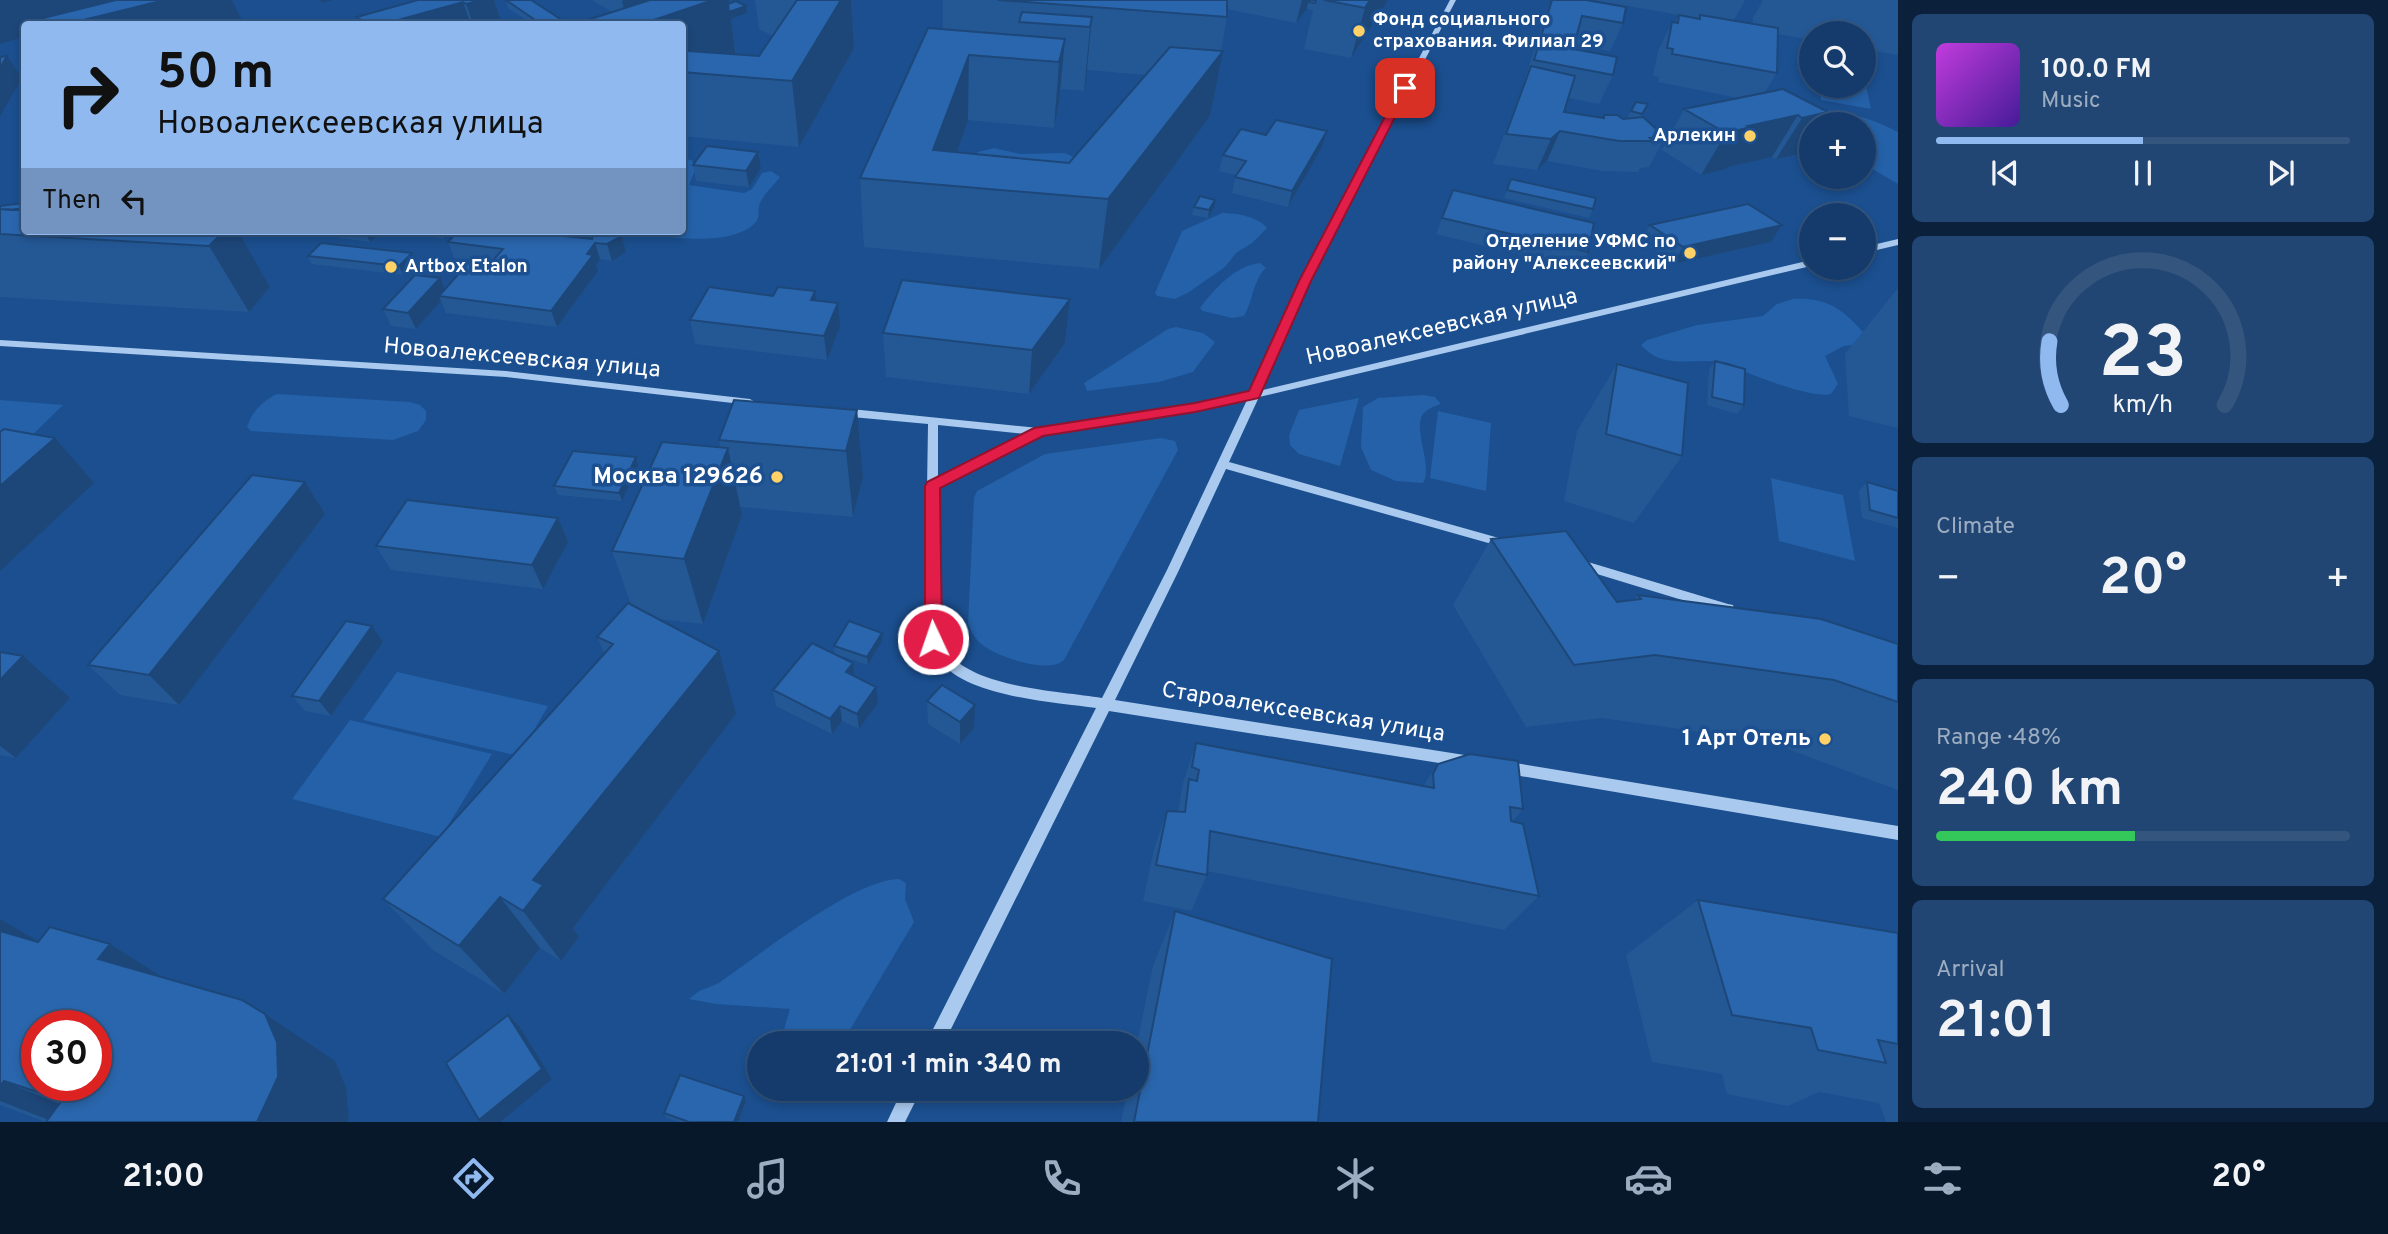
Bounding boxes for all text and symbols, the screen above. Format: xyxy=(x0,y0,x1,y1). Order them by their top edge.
place label: Фонд социального страхования. Филиал 29 xyxy=(1373,8,1604,54)
map controls xyxy=(1799,21,1876,280)
button: search xyxy=(1799,21,1876,98)
marker: Фонд социального страхования. Филиал 29 xyxy=(1351,23,1367,39)
text: 50 m xyxy=(157,44,274,106)
icon: right xyxy=(42,49,133,140)
text: 100.0 FM xyxy=(2041,54,2152,87)
pin xyxy=(1375,58,1435,118)
icon: arrive xyxy=(1386,69,1424,107)
text: Music xyxy=(2041,87,2101,116)
text: Новоалексеевская улица xyxy=(157,105,544,145)
button: + xyxy=(1799,112,1876,189)
place label: Арлекин xyxy=(1653,124,1736,148)
marker: Арлекин xyxy=(1742,128,1758,144)
icon: previous xyxy=(1986,154,2024,192)
icon: pause xyxy=(2124,154,2162,192)
icon: next xyxy=(2262,154,2300,192)
icon: left xyxy=(115,182,153,220)
text: Then xyxy=(42,185,101,218)
button: − xyxy=(1799,203,1876,280)
place label: Отделение УФМС по району "Алексеевский" xyxy=(1452,230,1676,276)
marker: Отделение УФМС по району "Алексеевский" xyxy=(1682,245,1698,261)
place label: Artbox Etalon xyxy=(405,255,528,279)
marker: Artbox Etalon xyxy=(383,259,399,275)
street label: Новоалексеевская улица xyxy=(1303,283,1581,373)
text: 23 xyxy=(2099,312,2187,404)
street label: Новоалексеевская улица xyxy=(382,332,662,386)
text: km/h xyxy=(2113,390,2173,422)
place label: Москва 129626 xyxy=(593,463,763,492)
marker: Москва 129626 xyxy=(769,469,785,485)
text: Climate xyxy=(1936,513,2015,542)
text: 20° xyxy=(2099,547,2187,613)
text: − xyxy=(1936,556,1961,605)
text: + xyxy=(2325,556,2350,605)
position arrow xyxy=(896,602,970,676)
street label: Староалексеевская улица xyxy=(1159,676,1447,750)
text: Range · 48% xyxy=(1936,724,2061,753)
place label: 1 Арт Отель xyxy=(1682,725,1811,754)
marker: 1 Арт Отель xyxy=(1817,731,1833,747)
text: 240 km xyxy=(1936,758,2123,824)
text: Arrival xyxy=(1936,956,2005,985)
text: 21:01 xyxy=(1936,990,2056,1056)
speed limit sign: 30 xyxy=(21,1010,112,1101)
text: 21:01 · 1 min · 340 m xyxy=(834,1049,1062,1082)
icon: directions xyxy=(449,1154,498,1203)
icon: music xyxy=(743,1154,792,1203)
icon: phone xyxy=(1037,1154,1086,1203)
icon: climate xyxy=(1331,1154,1380,1203)
icon: car xyxy=(1624,1154,1673,1203)
icon: filters xyxy=(1918,1154,1967,1203)
text: 21:00 xyxy=(122,1158,205,1198)
text: 20° xyxy=(2212,1158,2266,1198)

